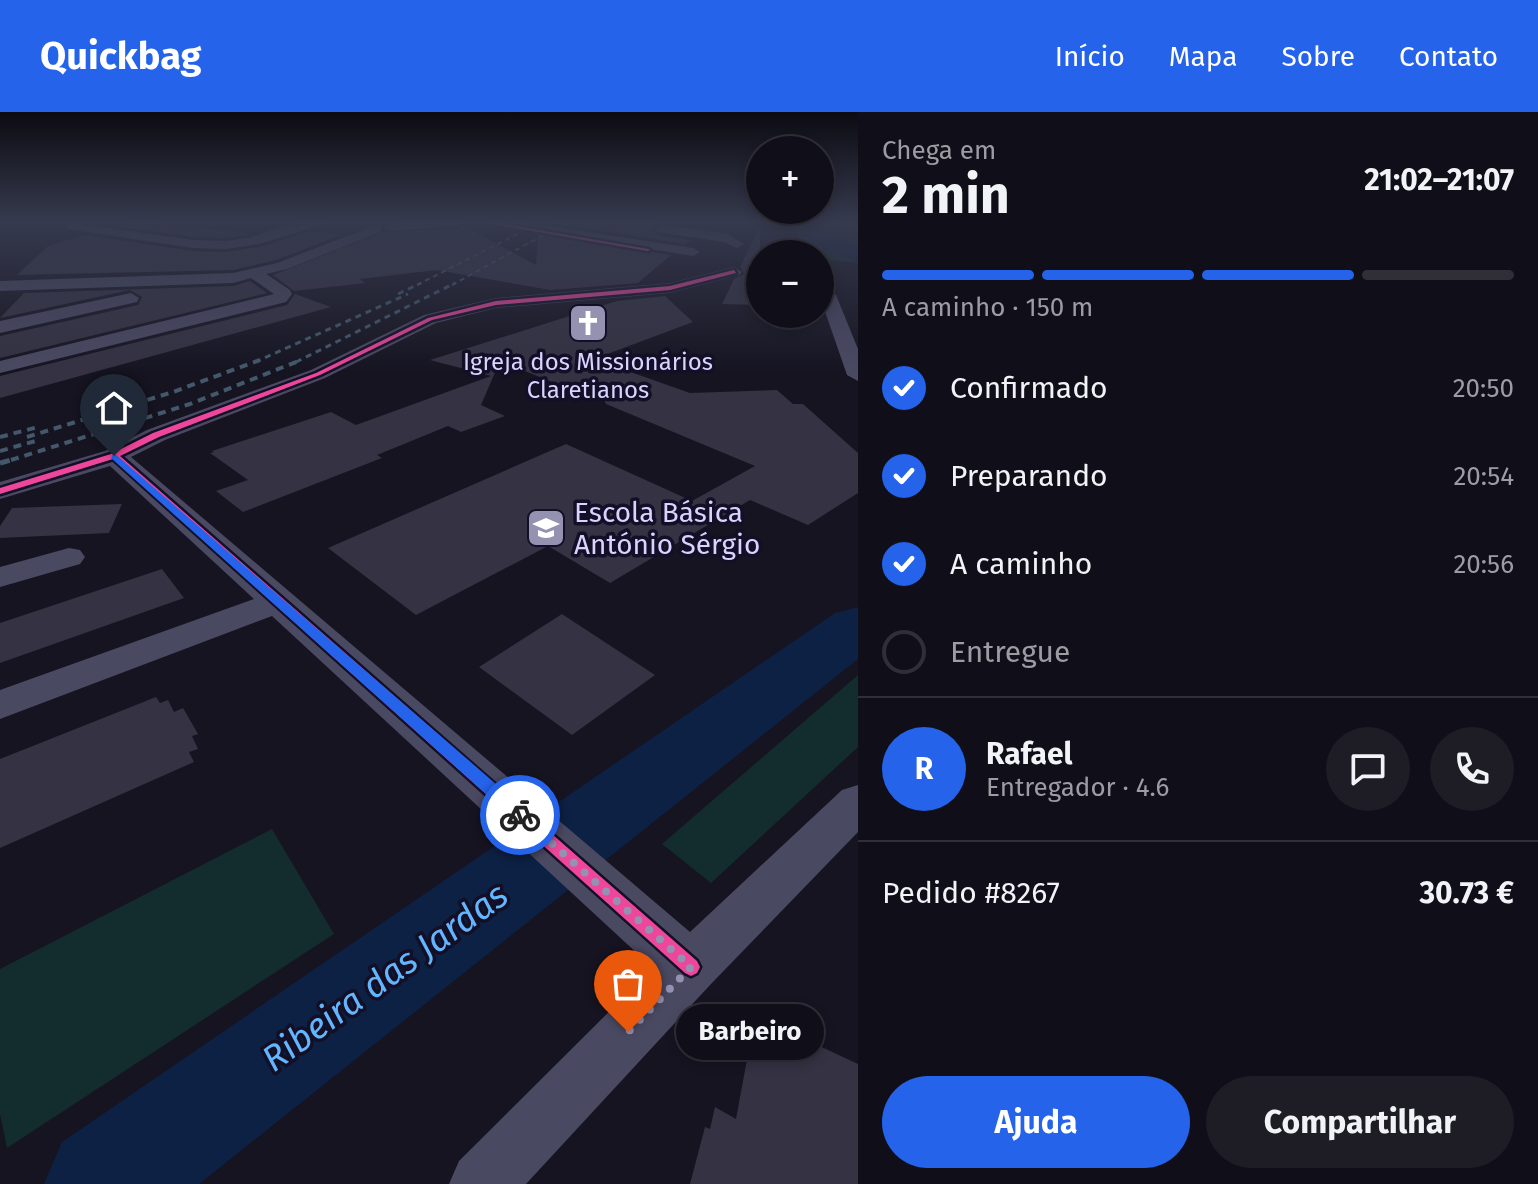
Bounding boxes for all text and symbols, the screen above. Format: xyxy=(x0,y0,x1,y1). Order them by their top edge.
text: Quickbag xyxy=(40,33,202,79)
text: Início xyxy=(1055,40,1125,73)
text: Mapa xyxy=(1169,40,1237,73)
text: Sobre xyxy=(1281,40,1355,73)
text: Contato xyxy=(1399,40,1498,73)
text: Chega em xyxy=(882,135,996,166)
map controls xyxy=(746,136,834,328)
button: + xyxy=(746,136,834,224)
text: 21:02–21:07 xyxy=(1364,162,1514,198)
text: 2 min xyxy=(882,164,1010,227)
button: − xyxy=(746,240,834,328)
text: A caminho · 150 m xyxy=(882,292,1093,323)
church icon: Igreja dos Missionários Claretianos xyxy=(567,302,609,344)
place label: Igreja dos Missionários Claretianos xyxy=(463,348,713,404)
icon: check xyxy=(882,366,926,410)
text: Confirmado xyxy=(950,370,1108,406)
text: 20:50 xyxy=(1453,373,1514,404)
pin xyxy=(80,374,148,456)
icon: home xyxy=(92,386,136,430)
icon: check xyxy=(882,454,926,498)
text: Preparando xyxy=(950,458,1108,494)
text: 20:54 xyxy=(1453,461,1514,492)
place label: Escola Básica António Sérgio xyxy=(574,496,760,561)
school or university icon: Escola Básica António Sérgio xyxy=(525,507,567,549)
icon: check xyxy=(882,542,926,586)
text: A caminho xyxy=(950,546,1092,582)
text: 20:56 xyxy=(1453,549,1514,580)
text: Entregue xyxy=(950,634,1070,670)
button: chat xyxy=(1326,727,1410,811)
button: phone xyxy=(1430,727,1514,811)
text: Rafael xyxy=(986,736,1073,772)
text: R xyxy=(915,751,933,787)
text: Entregador · 4.6 xyxy=(986,772,1169,803)
courier xyxy=(480,775,560,855)
icon: bike xyxy=(498,793,542,837)
water label: Ribeira das Jardas xyxy=(253,873,517,1081)
text: Pedido #8267 xyxy=(882,875,1060,911)
text: 30.73 € xyxy=(1419,875,1514,911)
pin xyxy=(594,950,662,1032)
icon: bag xyxy=(606,962,650,1006)
callout: Barbeiro xyxy=(676,1004,824,1060)
text: Barbeiro xyxy=(699,1016,801,1047)
button: Ajuda xyxy=(882,1076,1190,1168)
button: Compartilhar xyxy=(1206,1076,1514,1168)

